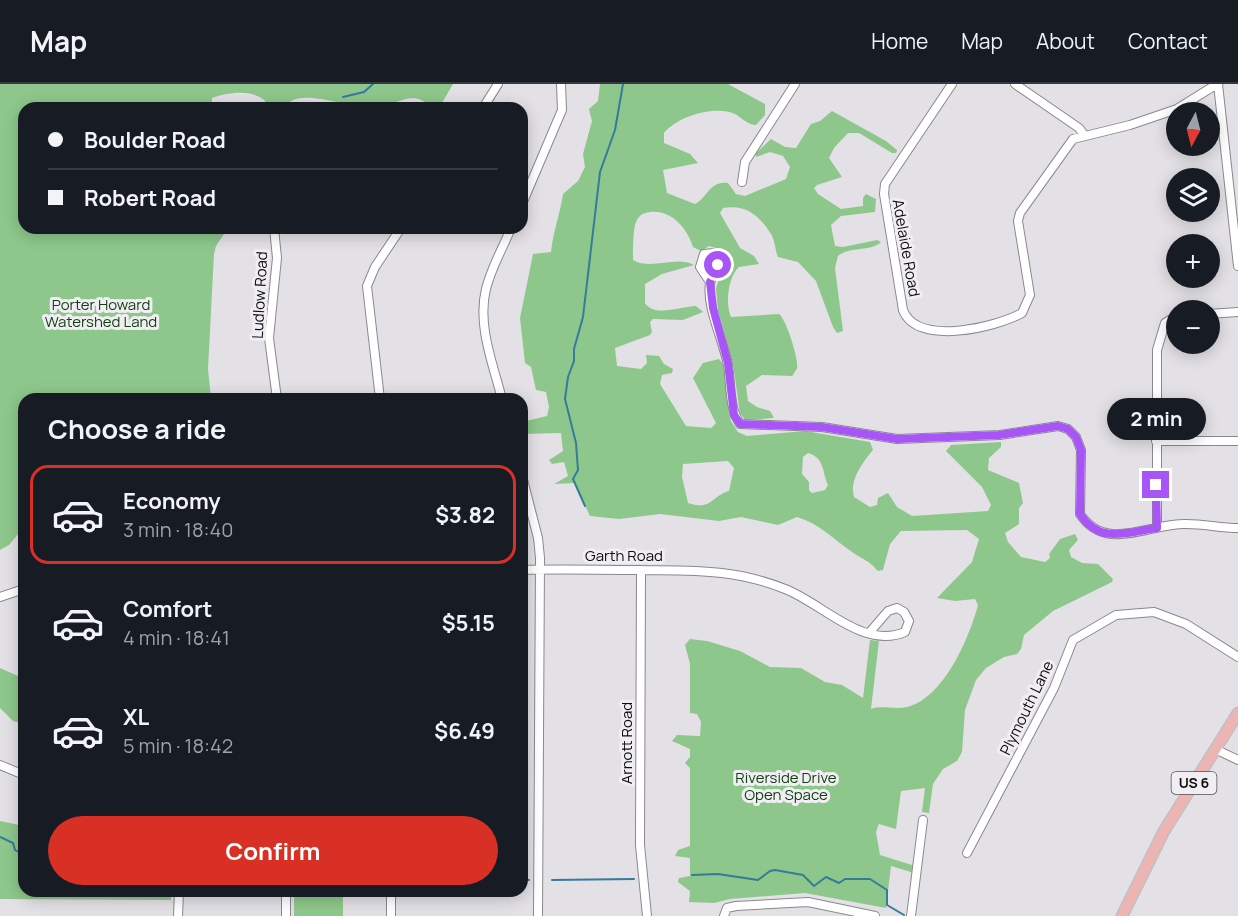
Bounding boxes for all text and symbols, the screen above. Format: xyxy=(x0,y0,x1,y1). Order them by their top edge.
text: Map xyxy=(30,22,87,60)
text: Home xyxy=(871,27,928,55)
text: Map xyxy=(961,27,1003,55)
text: About xyxy=(1036,27,1095,55)
text: Contact xyxy=(1128,27,1208,55)
north arrow xyxy=(1166,102,1220,156)
map controls xyxy=(1166,102,1220,354)
text: Boulder Road xyxy=(84,125,226,155)
button: layers xyxy=(1166,168,1220,222)
text: Robert Road xyxy=(84,183,216,213)
street label: Adelaide Road xyxy=(888,197,925,298)
button: + xyxy=(1166,234,1220,288)
street label: Ludlow Road xyxy=(247,251,272,339)
route start xyxy=(704,251,731,278)
park label: Porter Howard Watershed Land xyxy=(45,294,157,332)
button: − xyxy=(1166,300,1220,354)
callout: 2 min xyxy=(1106,398,1206,440)
text: 2 min xyxy=(1130,405,1183,432)
text: Choose a ride xyxy=(48,410,226,447)
route end xyxy=(1142,471,1169,498)
text: Economy xyxy=(123,486,221,516)
icon: car xyxy=(51,488,105,542)
text: $3.82 xyxy=(435,500,495,530)
text: 3 min · 18:40 xyxy=(123,516,233,543)
street label: Garth Road xyxy=(585,545,663,566)
text: Comfort xyxy=(123,594,212,624)
icon: car xyxy=(51,596,105,650)
text: $5.15 xyxy=(442,608,495,638)
text: 4 min · 18:41 xyxy=(123,624,230,651)
street label: Plymouth Lane xyxy=(995,657,1059,758)
text: XL xyxy=(123,702,149,732)
street label: Arnott Road xyxy=(616,702,637,784)
icon: car xyxy=(51,704,105,758)
text: $6.49 xyxy=(434,716,495,746)
text: 5 min · 18:42 xyxy=(123,732,233,759)
park label: Riverside Drive Open Space xyxy=(735,767,837,805)
road number: US 6 xyxy=(1172,772,1216,794)
button: Confirm xyxy=(48,816,498,885)

